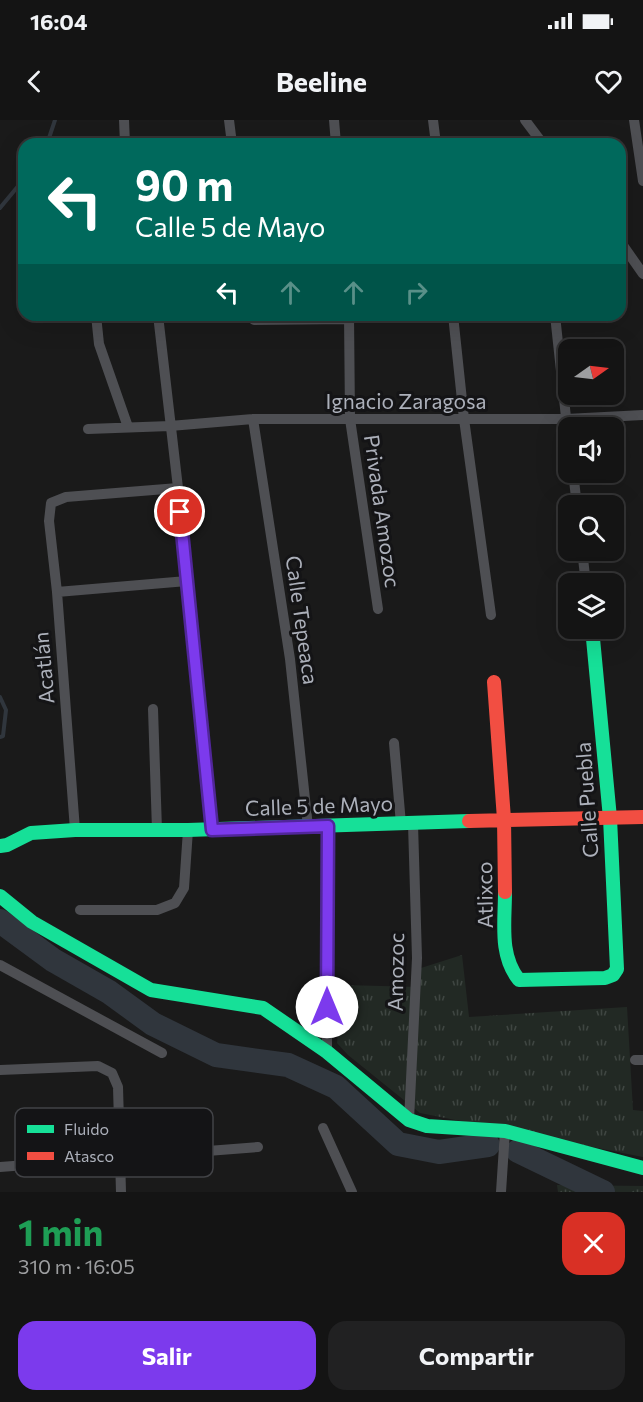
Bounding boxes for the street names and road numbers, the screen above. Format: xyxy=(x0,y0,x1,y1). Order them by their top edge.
street label: Ignacio Zaragosa xyxy=(326,388,486,413)
street label: Privada Amozoc xyxy=(360,433,406,589)
street label: Calle Tepeaca xyxy=(282,554,324,686)
street label: Acatlán xyxy=(27,631,59,705)
street label: Calle Puebla xyxy=(569,741,603,859)
street label: Calle 5 de Mayo xyxy=(245,790,393,820)
street label: Atlixco xyxy=(471,861,497,929)
street label: Amozoc xyxy=(382,932,408,1012)

